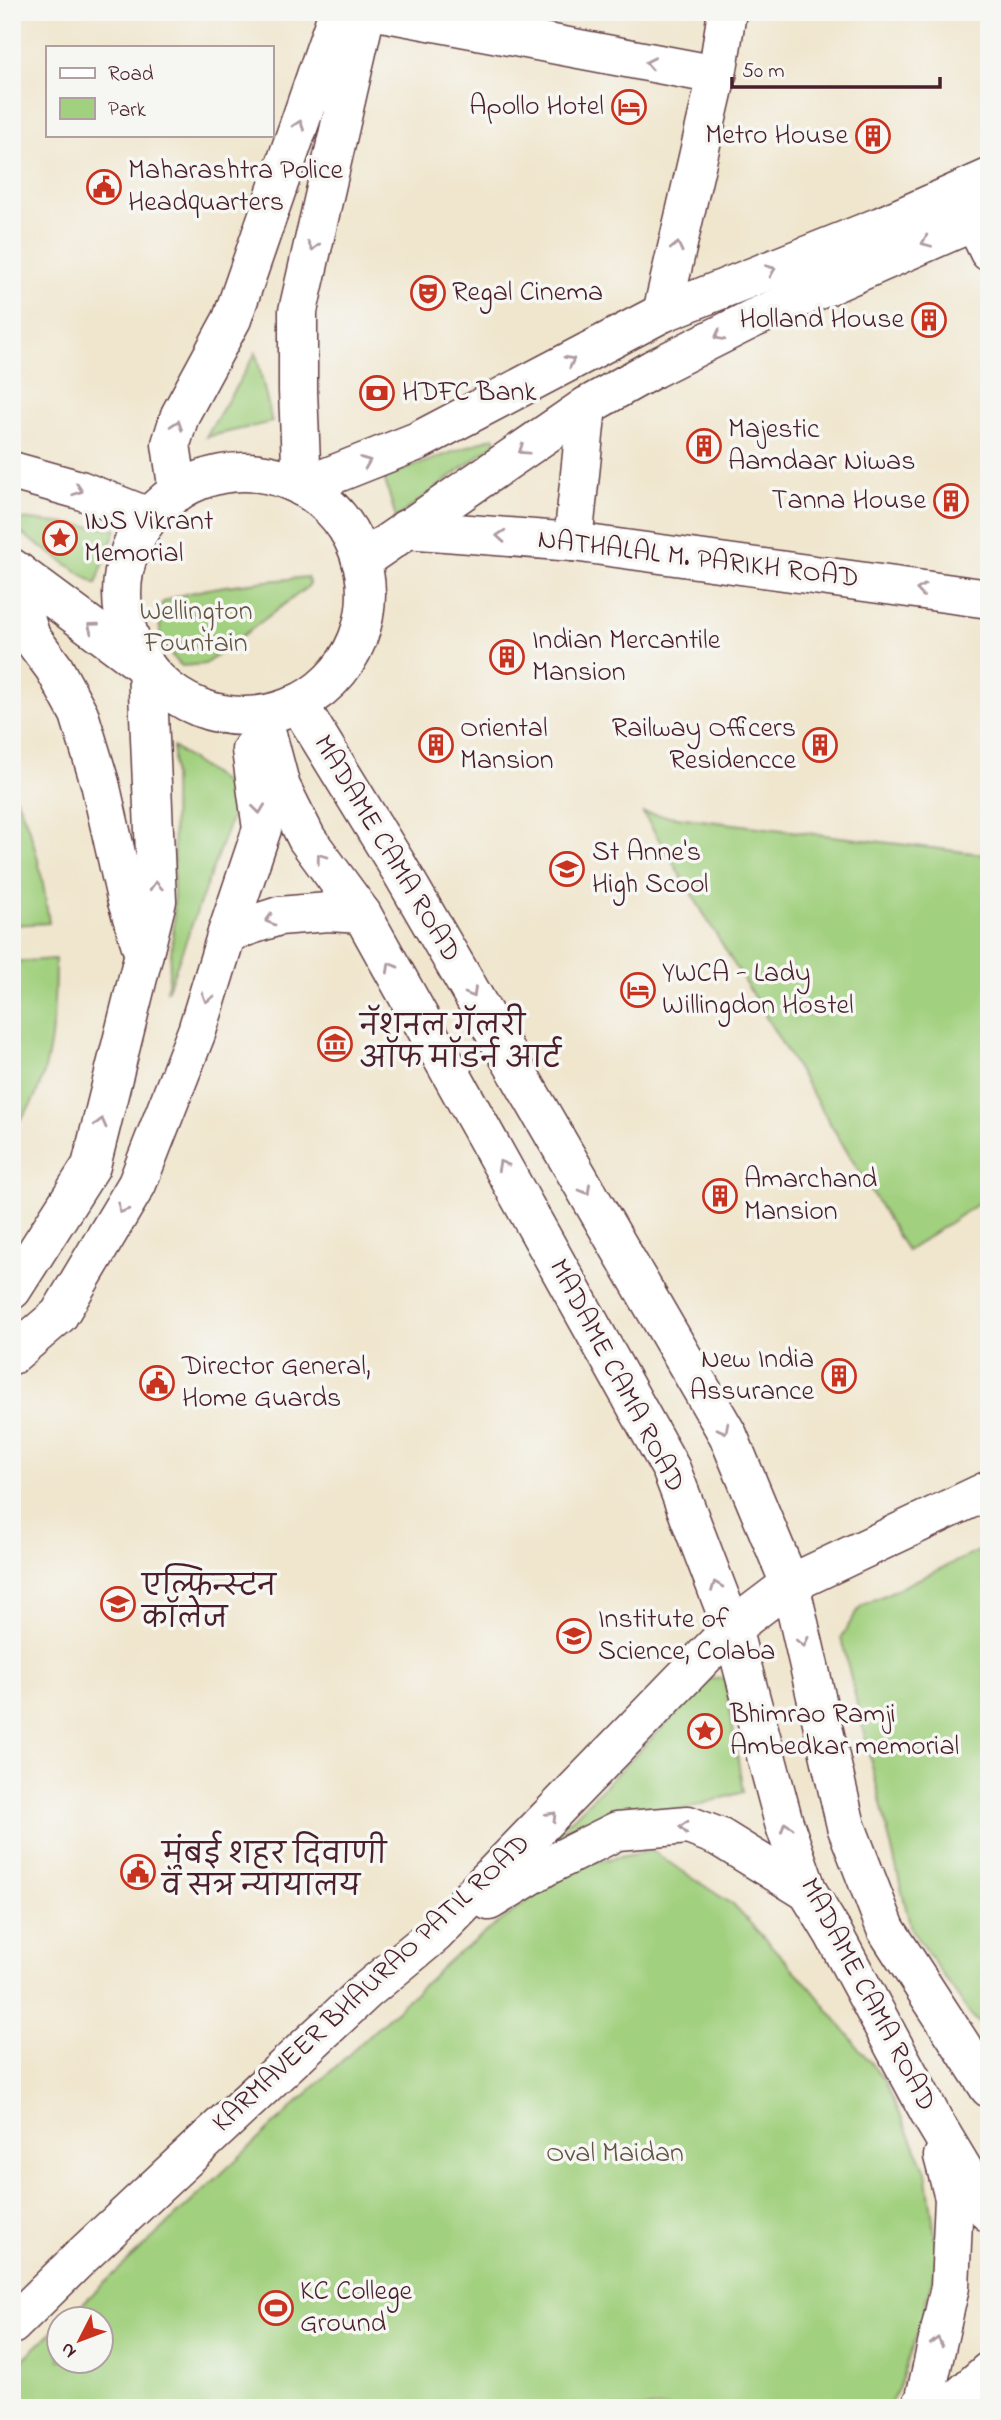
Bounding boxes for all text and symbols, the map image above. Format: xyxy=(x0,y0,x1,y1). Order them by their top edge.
legend xyxy=(46,46,273,136)
scale bar xyxy=(732,46,940,90)
one-way arrow xyxy=(644,56,656,71)
text: 50 m xyxy=(742,57,785,87)
text: Road xyxy=(108,60,154,90)
place label: Apollo Hotel xyxy=(469,87,604,128)
hotel icon: Apollo Hotel xyxy=(610,88,648,126)
text: Park xyxy=(108,96,147,126)
place label: Metro House xyxy=(705,116,848,157)
building icon: Metro House xyxy=(854,117,892,155)
one-way arrow xyxy=(291,119,305,131)
place label: Maharashtra Police Headquarters xyxy=(128,151,344,224)
public building icon: Maharashtra Police Headquarters xyxy=(85,168,123,206)
one-way arrow xyxy=(921,234,933,248)
one-way arrow xyxy=(306,240,321,252)
one-way arrow xyxy=(669,241,684,253)
one-way arrow xyxy=(764,264,776,278)
place label: Regal Cinema xyxy=(452,273,603,314)
theatre icon: Regal Cinema xyxy=(409,274,447,312)
place label: Holland House xyxy=(739,300,904,341)
building icon: Holland House xyxy=(910,301,948,339)
one-way arrow xyxy=(714,327,726,341)
one-way arrow xyxy=(562,356,575,370)
place label: HDFC Bank xyxy=(402,373,537,414)
bank icon: HDFC Bank xyxy=(358,374,396,412)
place label: Majestic Aamdaar Niwas xyxy=(728,410,915,483)
one-way arrow xyxy=(168,419,183,431)
building icon: Majestic Aamdaar Niwas xyxy=(685,427,723,465)
one-way arrow xyxy=(518,442,531,454)
one-way arrow xyxy=(359,456,371,470)
one-way arrow xyxy=(72,481,84,496)
place label: Tanna House xyxy=(772,481,926,522)
building icon: Tanna House xyxy=(932,482,970,520)
place label: INS Vikrant Memorial xyxy=(84,502,213,575)
place icon: INS Vikrant Memorial xyxy=(41,519,79,557)
street label: NATHALAL M. PARIKH ROAD xyxy=(535,520,861,600)
one-way arrow xyxy=(495,529,506,544)
one-way arrow xyxy=(915,582,927,597)
park label: Wellington Fountain xyxy=(140,592,252,665)
place label: Indian Mercantile Mansion xyxy=(532,621,721,694)
one-way arrow xyxy=(87,623,100,636)
building icon: Indian Mercantile Mansion xyxy=(488,638,526,676)
place label: Oriental Mansion xyxy=(460,709,554,782)
place label: Railway Officers Residencce xyxy=(612,709,796,782)
building icon: Oriental Mansion xyxy=(417,726,455,764)
building icon: Railway Officers Residencce xyxy=(801,726,839,764)
street label: MADAME CAMA ROAD xyxy=(302,728,470,970)
one-way arrow xyxy=(252,803,267,814)
place label: St Anne's High Scool xyxy=(592,833,708,906)
school or university icon: St Anne's High Scool xyxy=(548,850,586,888)
one-way arrow xyxy=(317,854,330,866)
one-way arrow xyxy=(149,880,164,891)
one-way arrow xyxy=(264,911,276,926)
place label: YWCA - Lady Willingdon Hostel xyxy=(662,954,854,1027)
one-way arrow xyxy=(386,961,399,974)
hotel icon: YWCA - Lady Willingdon Hostel xyxy=(619,971,657,1009)
one-way arrow xyxy=(464,986,477,998)
one-way arrow xyxy=(201,991,215,1004)
place label: नॅशनल गॅलरी ऑफ मॉडर्न आर्ट xyxy=(358,1003,563,1081)
museum icon: नॅशनल गॅलरी ऑफ मॉडर्न आर्ट xyxy=(316,1025,354,1063)
one-way arrow xyxy=(93,1117,107,1129)
one-way arrow xyxy=(497,1160,510,1173)
place label: Amarchand Mansion xyxy=(744,1160,877,1233)
building icon: Amarchand Mansion xyxy=(701,1177,739,1215)
one-way arrow xyxy=(578,1182,591,1195)
one-way arrow xyxy=(117,1201,130,1214)
street label: MADAME CAMA ROAD xyxy=(537,1252,695,1500)
place label: New India Assurance xyxy=(690,1340,814,1413)
place label: Director General, Home Guards xyxy=(181,1347,371,1420)
building icon: New India Assurance xyxy=(820,1357,858,1395)
public building icon: Director General, Home Guards xyxy=(138,1364,176,1402)
one-way arrow xyxy=(716,1422,730,1434)
place label: एल्फिन्स्टन कॉलेज xyxy=(140,1563,278,1641)
one-way arrow xyxy=(710,1580,724,1592)
school or university icon: एल्फिन्स्टन कॉलेज xyxy=(99,1585,137,1623)
place label: Institute of Science, Colaba xyxy=(598,1600,775,1673)
school or university icon: Institute of Science, Colaba xyxy=(555,1617,593,1655)
one-way arrow xyxy=(795,1636,810,1648)
place label: Bhimrao Ramji Ambedkar memorial xyxy=(729,1695,959,1768)
place icon: Bhimrao Ramji Ambedkar memorial xyxy=(686,1712,724,1750)
one-way arrow xyxy=(543,1811,556,1824)
one-way arrow xyxy=(678,1820,689,1835)
one-way arrow xyxy=(780,1822,795,1834)
street label: KARMAVEER BHAURAO PATIL ROAD xyxy=(204,1825,540,2143)
place label: मुंबई शहर दिवाणी व सत्र न्यायालय xyxy=(160,1830,388,1909)
public building icon: मुंबई शहर दिवाणी व सत्र न्यायालय xyxy=(119,1853,157,1891)
street label: MADAME CAMA ROAD xyxy=(788,1871,946,2119)
park label: Oval Maidan xyxy=(546,2134,684,2175)
place label: KC College Ground xyxy=(300,2272,413,2345)
sports icon: KC College Ground xyxy=(257,2289,295,2327)
north arrow xyxy=(46,2304,116,2374)
text: N xyxy=(55,2336,84,2364)
one-way arrow xyxy=(929,2336,944,2348)

